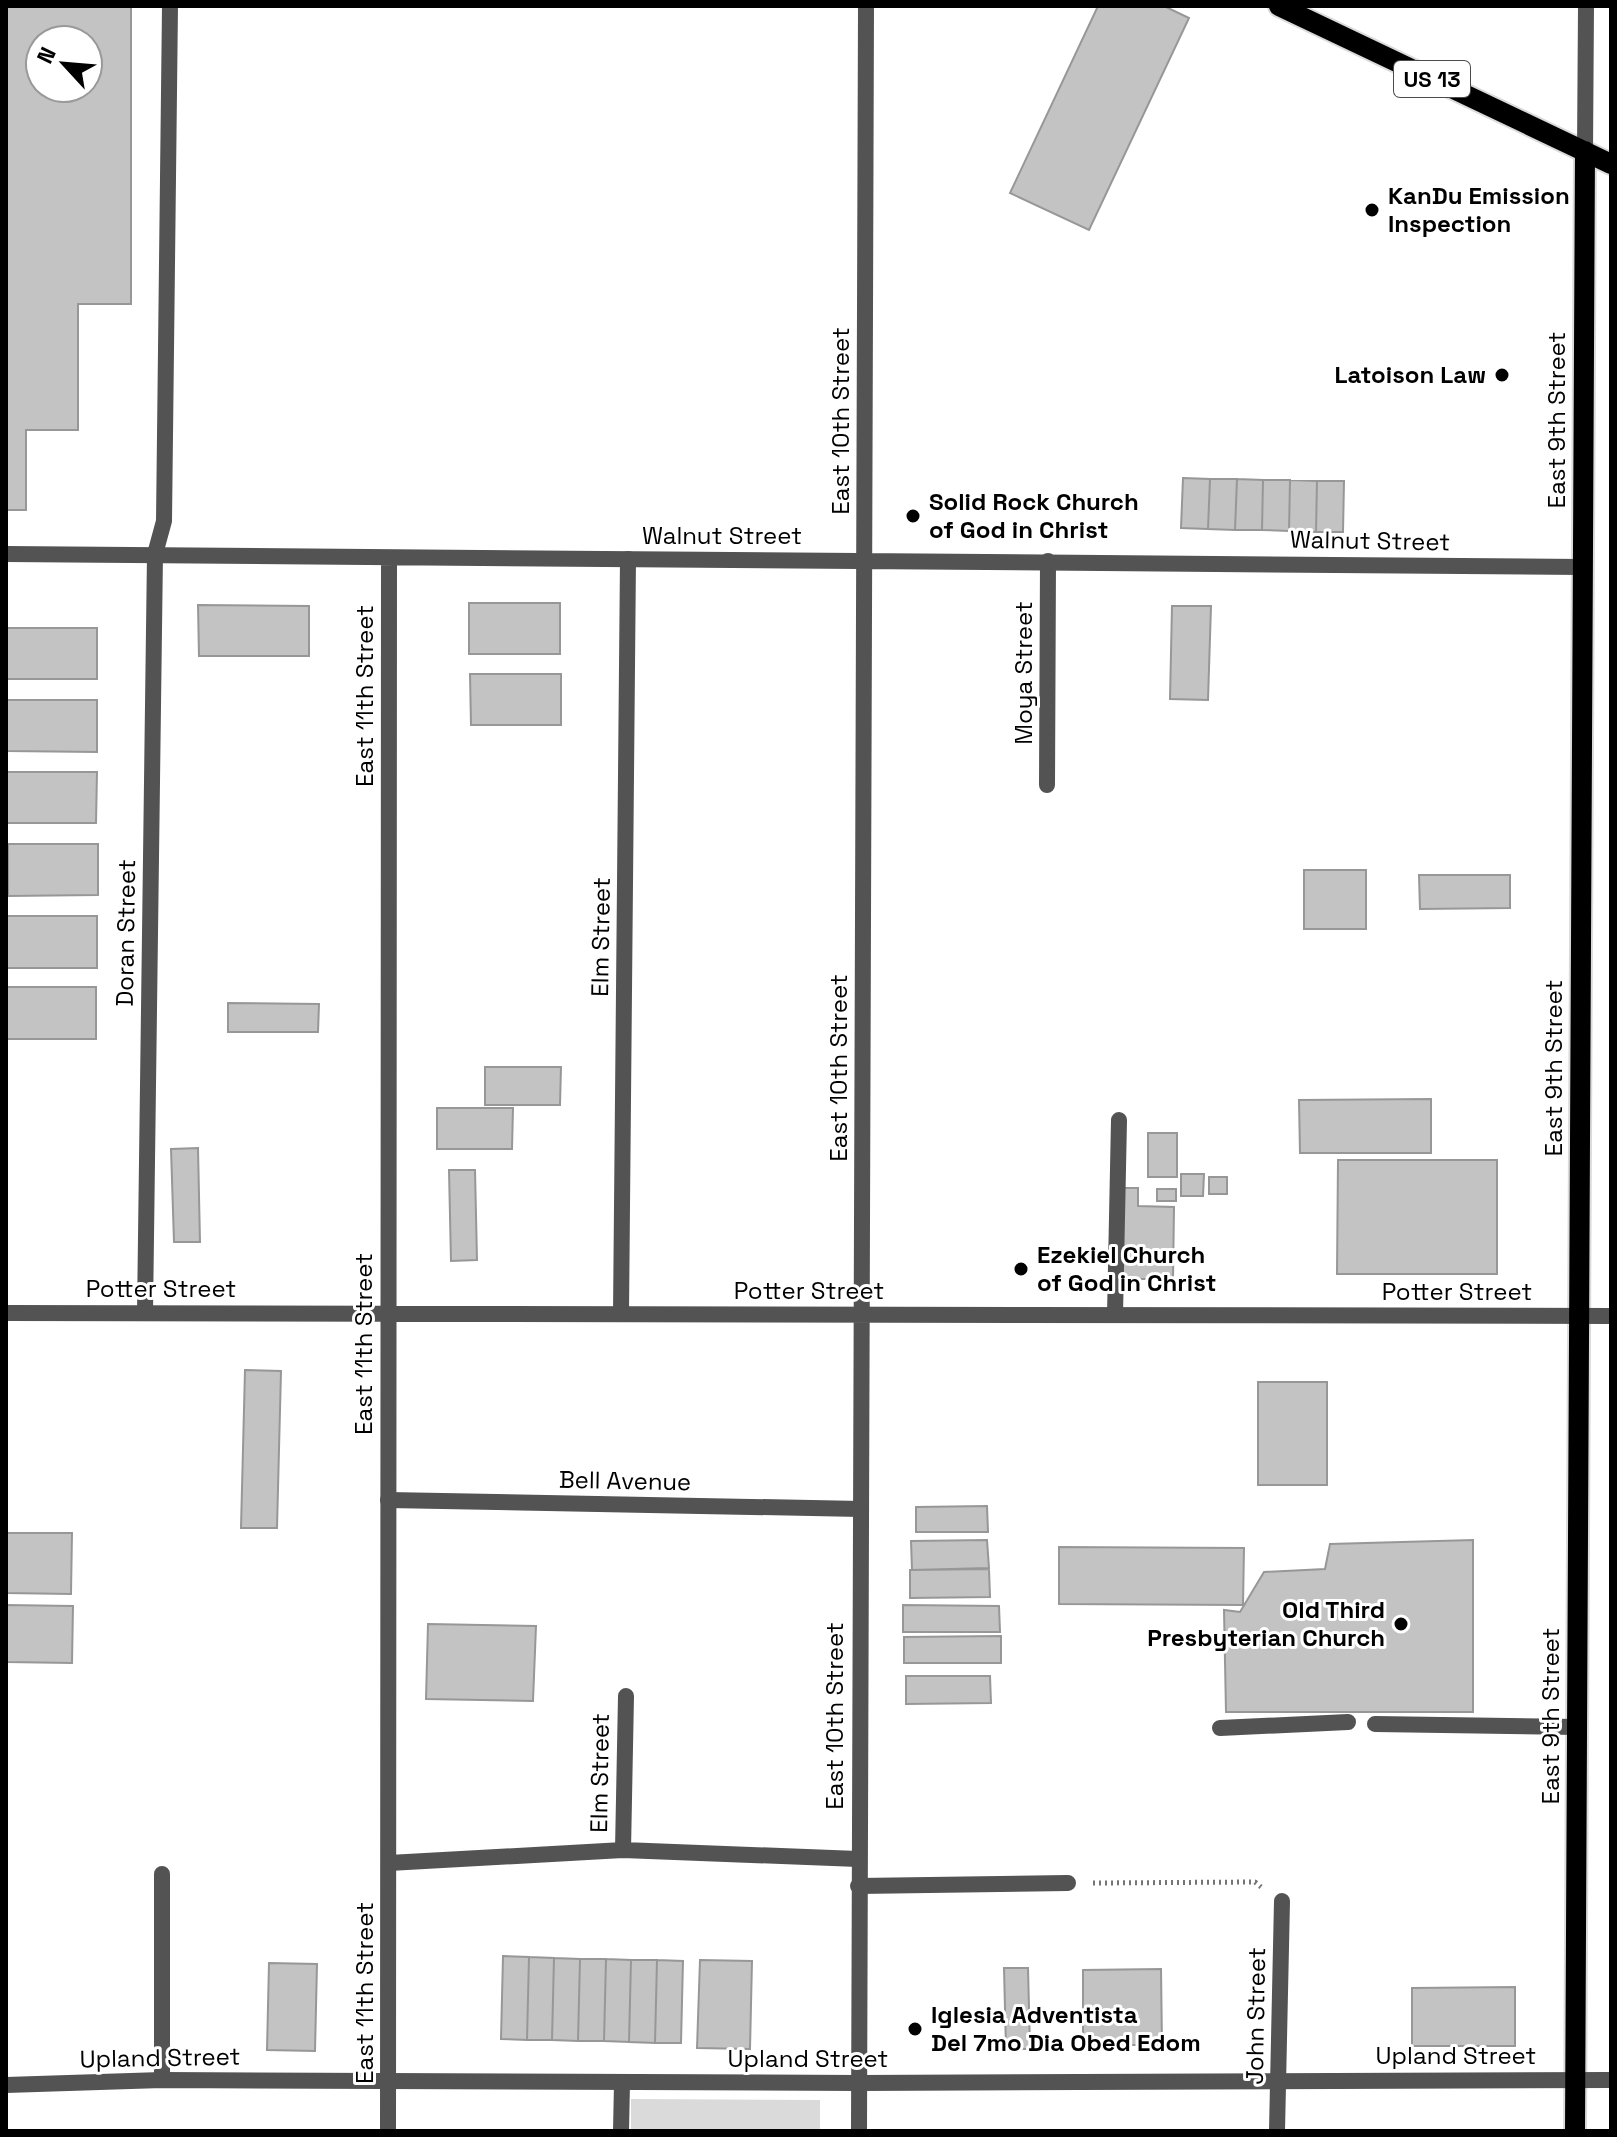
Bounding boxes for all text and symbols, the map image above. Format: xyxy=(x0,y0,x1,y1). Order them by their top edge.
north arrow xyxy=(24,24,104,104)
text: N xyxy=(30,42,62,68)
road number: US 13 xyxy=(1394,61,1470,97)
place label: KanDu Emission Inspection xyxy=(1388,180,1570,239)
marker: KanDu Emission Inspection xyxy=(1363,201,1381,219)
street label: East 10th Street xyxy=(825,327,856,515)
street label: East 9th Street xyxy=(1541,332,1572,508)
place label: Latoison Law xyxy=(1335,359,1486,390)
marker: Latoison Law xyxy=(1493,366,1511,384)
place label: Solid Rock Church of God in Christ xyxy=(929,486,1139,545)
marker: Solid Rock Church of God in Christ xyxy=(904,507,922,525)
street label: Walnut Street xyxy=(642,520,802,551)
street label: Walnut Street xyxy=(1290,524,1450,557)
street label: Moya Street xyxy=(1008,601,1039,745)
street label: East 11th Street xyxy=(349,605,380,787)
street label: Doran Street xyxy=(109,859,142,1007)
street label: Elm Street xyxy=(584,877,617,997)
street label: East 10th Street xyxy=(823,974,854,1162)
street label: East 9th Street xyxy=(1538,980,1569,1156)
place label: Ezekiel Church of God in Christ xyxy=(1037,1239,1217,1298)
street label: East 11th Street xyxy=(348,1253,379,1435)
marker: Ezekiel Church of God in Christ xyxy=(1012,1260,1030,1278)
street label: Potter Street xyxy=(86,1273,236,1304)
street label: Potter Street xyxy=(734,1275,884,1306)
street label: Potter Street xyxy=(1382,1276,1532,1307)
street label: Bell Avenue xyxy=(559,1464,691,1497)
place label: Old Third Presbyterian Church xyxy=(1147,1594,1385,1653)
marker: Old Third Presbyterian Church xyxy=(1392,1615,1410,1633)
street label: East 10th Street xyxy=(819,1622,850,1810)
street label: East 9th Street xyxy=(1535,1628,1566,1804)
street label: Elm Street xyxy=(583,1713,616,1833)
street label: East 11th Street xyxy=(349,1902,380,2084)
street label: John Street xyxy=(1239,1947,1272,2085)
place label: Iglesia Adventista Del 7mo Dia Obed Edom xyxy=(931,1999,1201,2058)
marker: Iglesia Adventista Del 7mo Dia Obed Edom xyxy=(906,2020,924,2038)
street label: Upland Street xyxy=(1376,2040,1536,2071)
street label: Upland Street xyxy=(79,2041,241,2074)
street label: Upland Street xyxy=(728,2043,888,2074)

